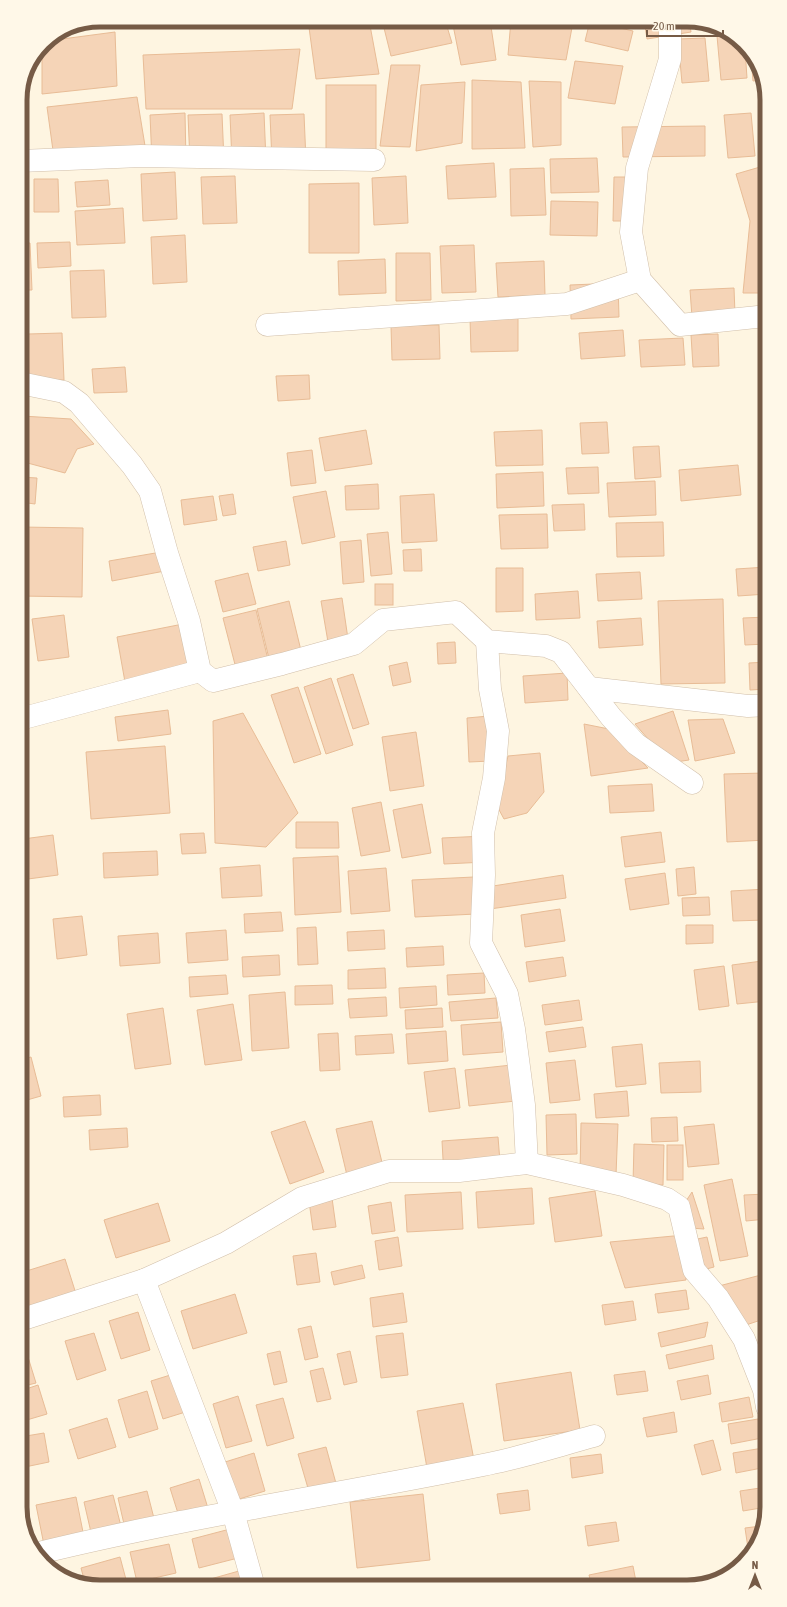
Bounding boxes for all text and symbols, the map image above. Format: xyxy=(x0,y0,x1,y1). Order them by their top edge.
scale bar xyxy=(647,12,723,38)
text: 20 m xyxy=(653,19,675,33)
north arrow xyxy=(735,1555,775,1595)
text: N xyxy=(752,1559,758,1571)

